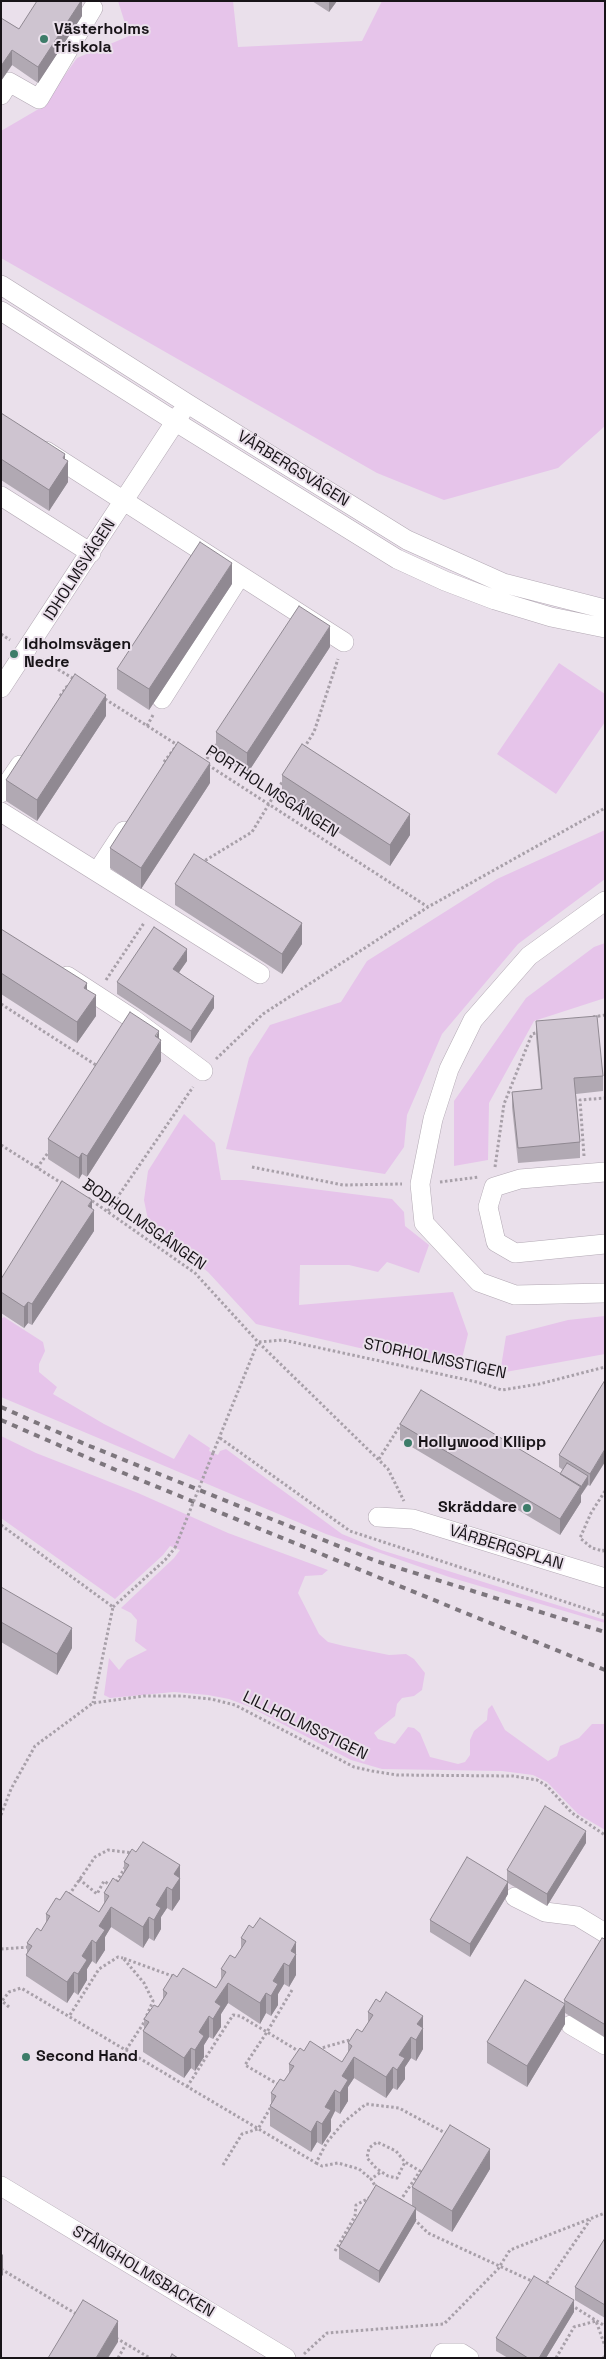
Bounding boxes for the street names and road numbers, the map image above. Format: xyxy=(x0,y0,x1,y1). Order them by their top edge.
street label: VÅRBERGSVÄGEN xyxy=(234,427,352,511)
street label: IDHOLMSVÄGEN xyxy=(40,516,120,624)
street label: PORTHOLMSGÅNGEN xyxy=(202,742,342,842)
street label: BODHOLMSGÅNGEN xyxy=(78,1175,210,1275)
street label: STORHOLMSSTIGEN xyxy=(362,1334,508,1384)
street label: VÅRBERGSPLAN xyxy=(447,1522,565,1574)
street label: LILLHOLMSSTIGEN xyxy=(239,1687,371,1765)
street label: STÅNGHOLMSBACKEN xyxy=(68,2222,218,2322)

